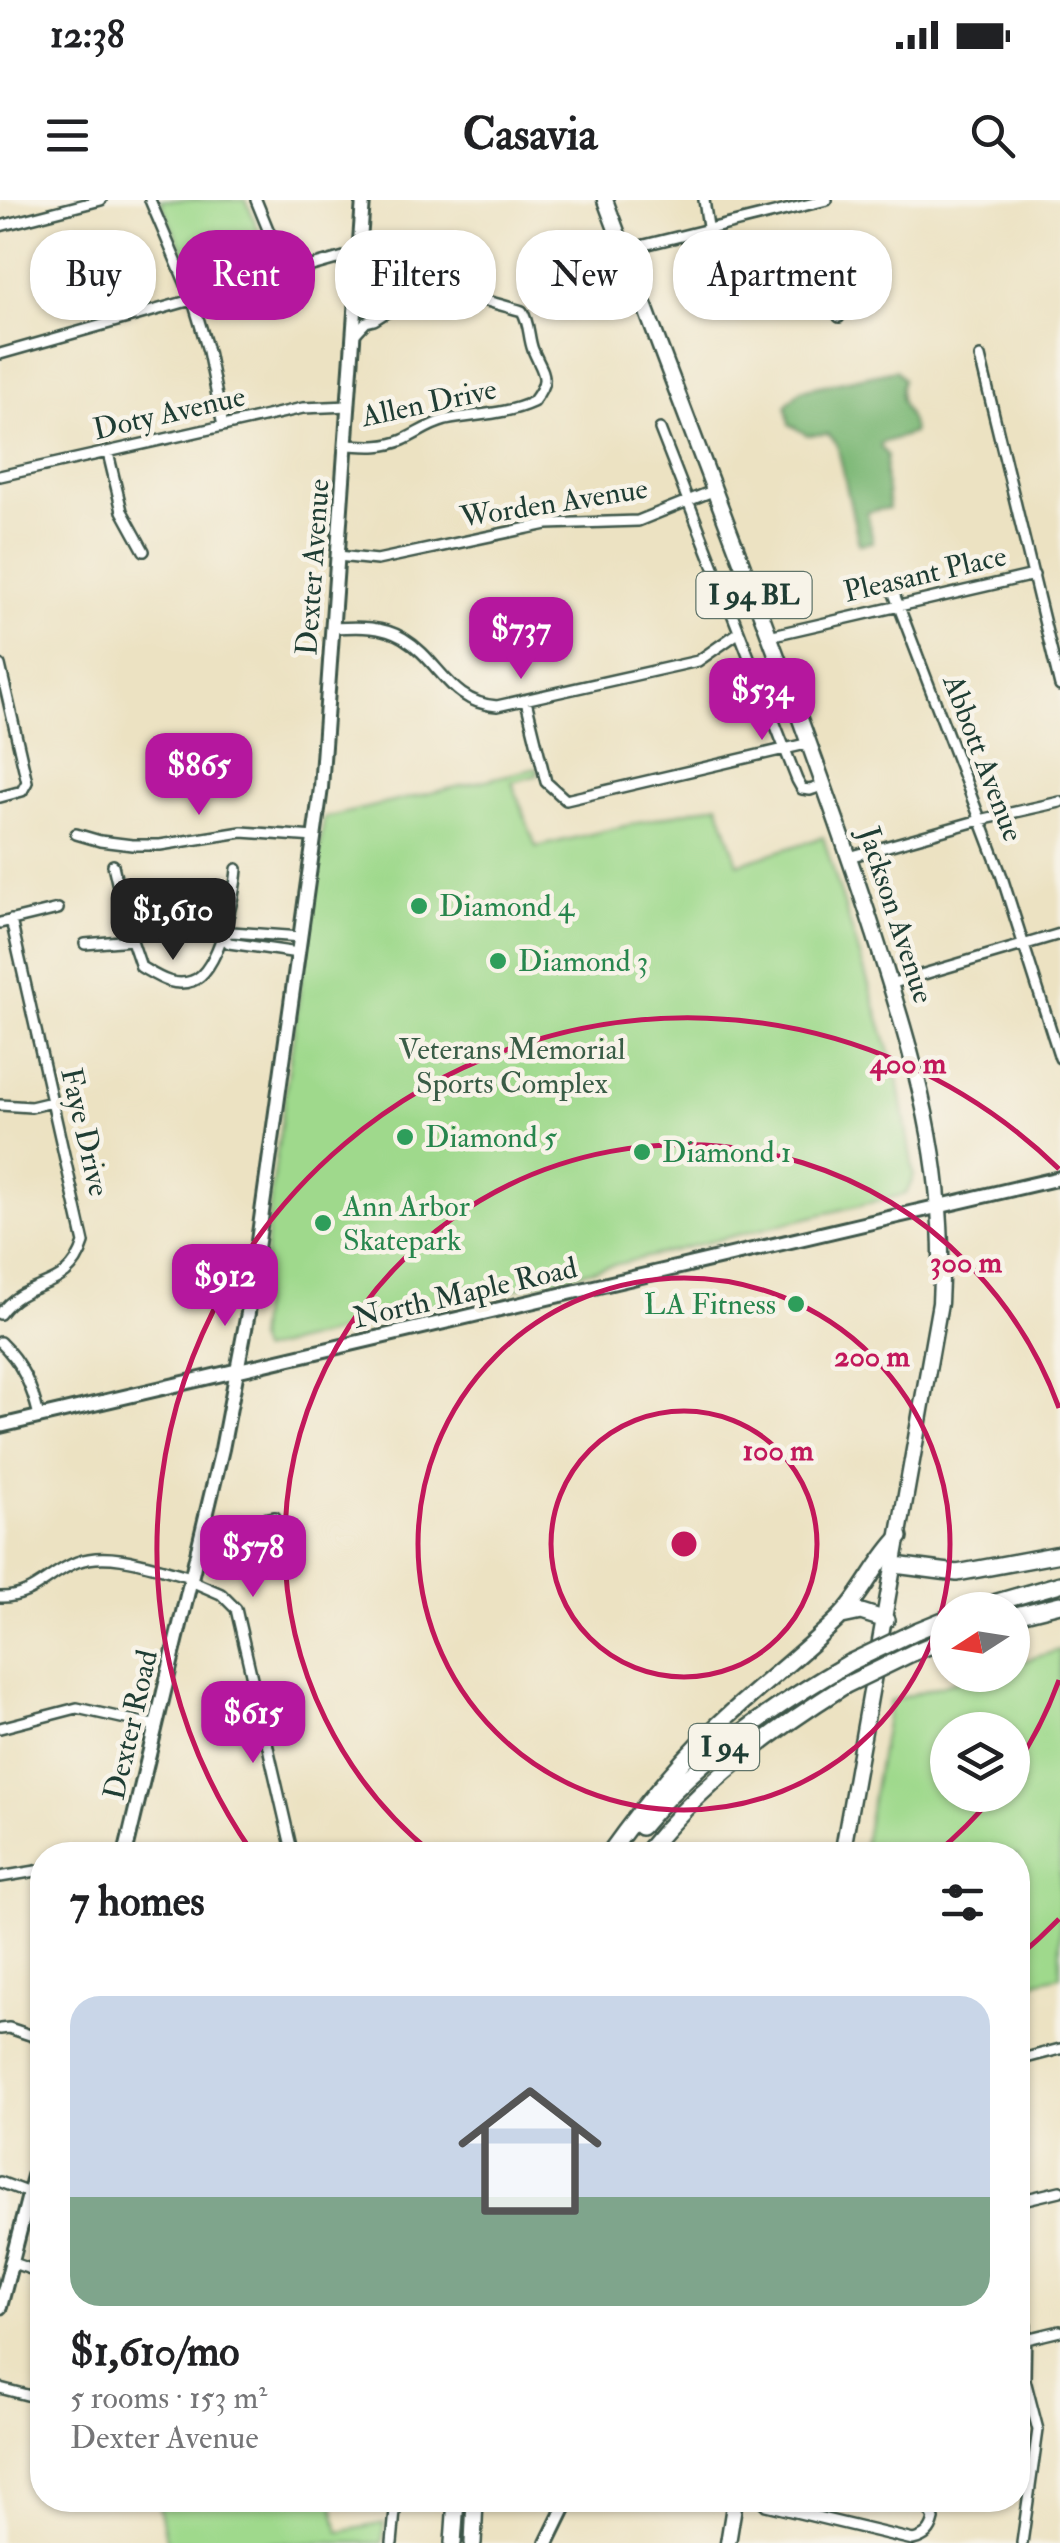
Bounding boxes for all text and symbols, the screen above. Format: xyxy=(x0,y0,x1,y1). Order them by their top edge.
text: 12:38 xyxy=(50,11,125,59)
text: Casavia xyxy=(463,107,597,163)
icon: menu xyxy=(40,108,95,163)
icon: search xyxy=(965,108,1020,163)
chip: Buy xyxy=(30,230,156,320)
chip: Rent xyxy=(176,230,315,320)
chip: Filters xyxy=(335,230,496,320)
chip: New xyxy=(516,230,653,320)
chip: Apartment xyxy=(673,230,892,320)
street label: Allen Drive xyxy=(357,371,500,436)
street label: Doty Avenue xyxy=(89,378,249,448)
street label: Worden Avenue xyxy=(457,470,650,536)
street label: Dexter Avenue xyxy=(288,477,338,657)
street label: Pleasant Place xyxy=(840,537,1010,611)
road number: I 94 BL xyxy=(696,572,812,618)
pin: $737 xyxy=(462,597,580,682)
text: $737 xyxy=(491,609,551,649)
pin: $534 xyxy=(703,658,821,743)
street label: Abbott Avenue xyxy=(934,668,1032,847)
text: $534 xyxy=(731,670,793,710)
pin: $865 xyxy=(140,733,258,818)
text: $865 xyxy=(167,745,231,785)
street label: Jackson Avenue xyxy=(850,821,942,1008)
pin: $1,610 xyxy=(92,878,254,963)
place label: Diamond 4 xyxy=(439,888,576,925)
text: $1,610 xyxy=(133,890,213,930)
marker: Diamond 4 xyxy=(408,895,430,917)
place label: Diamond 3 xyxy=(518,943,648,980)
marker: Diamond 3 xyxy=(487,950,509,972)
park label: Veterans Memorial Sports Complex xyxy=(399,1031,626,1102)
text: 400 m xyxy=(869,1045,947,1082)
street label: Faye Drive xyxy=(52,1064,118,1200)
place label: Diamond 5 xyxy=(425,1119,558,1156)
marker: Diamond 5 xyxy=(394,1126,416,1148)
place label: Diamond 1 xyxy=(662,1134,792,1171)
marker: Diamond 1 xyxy=(631,1141,653,1163)
place label: Ann Arbor Skatepark xyxy=(342,1188,470,1259)
marker: Ann Arbor Skatepark xyxy=(312,1212,334,1234)
pin: $912 xyxy=(166,1244,284,1329)
text: 300 m xyxy=(930,1244,1003,1281)
street label: North Maple Road xyxy=(349,1249,581,1337)
text: $912 xyxy=(194,1256,256,1296)
place label: LA Fitness xyxy=(644,1286,776,1323)
marker: LA Fitness xyxy=(785,1293,807,1315)
text: 200 m xyxy=(834,1338,910,1375)
text: 100 m xyxy=(743,1432,814,1469)
pin: $578 xyxy=(194,1515,312,1600)
centre of rings xyxy=(666,1526,702,1562)
text: $578 xyxy=(222,1527,284,1567)
north arrow xyxy=(930,1592,1030,1692)
map controls xyxy=(930,1592,1030,1812)
street label: Dexter Road xyxy=(96,1646,166,1804)
pin: $615 xyxy=(194,1681,312,1766)
text: $615 xyxy=(223,1693,283,1733)
button: layers xyxy=(930,1712,1030,1812)
road number: I 94 xyxy=(689,1724,759,1770)
icon: filters xyxy=(935,1875,990,1930)
text: 7 homes xyxy=(70,1876,205,1928)
icon: home xyxy=(440,2061,620,2241)
text: $1,610/mo xyxy=(70,2326,240,2378)
text: 5 rooms · 153 m² xyxy=(70,2378,267,2418)
text: Dexter Avenue xyxy=(70,2418,259,2458)

